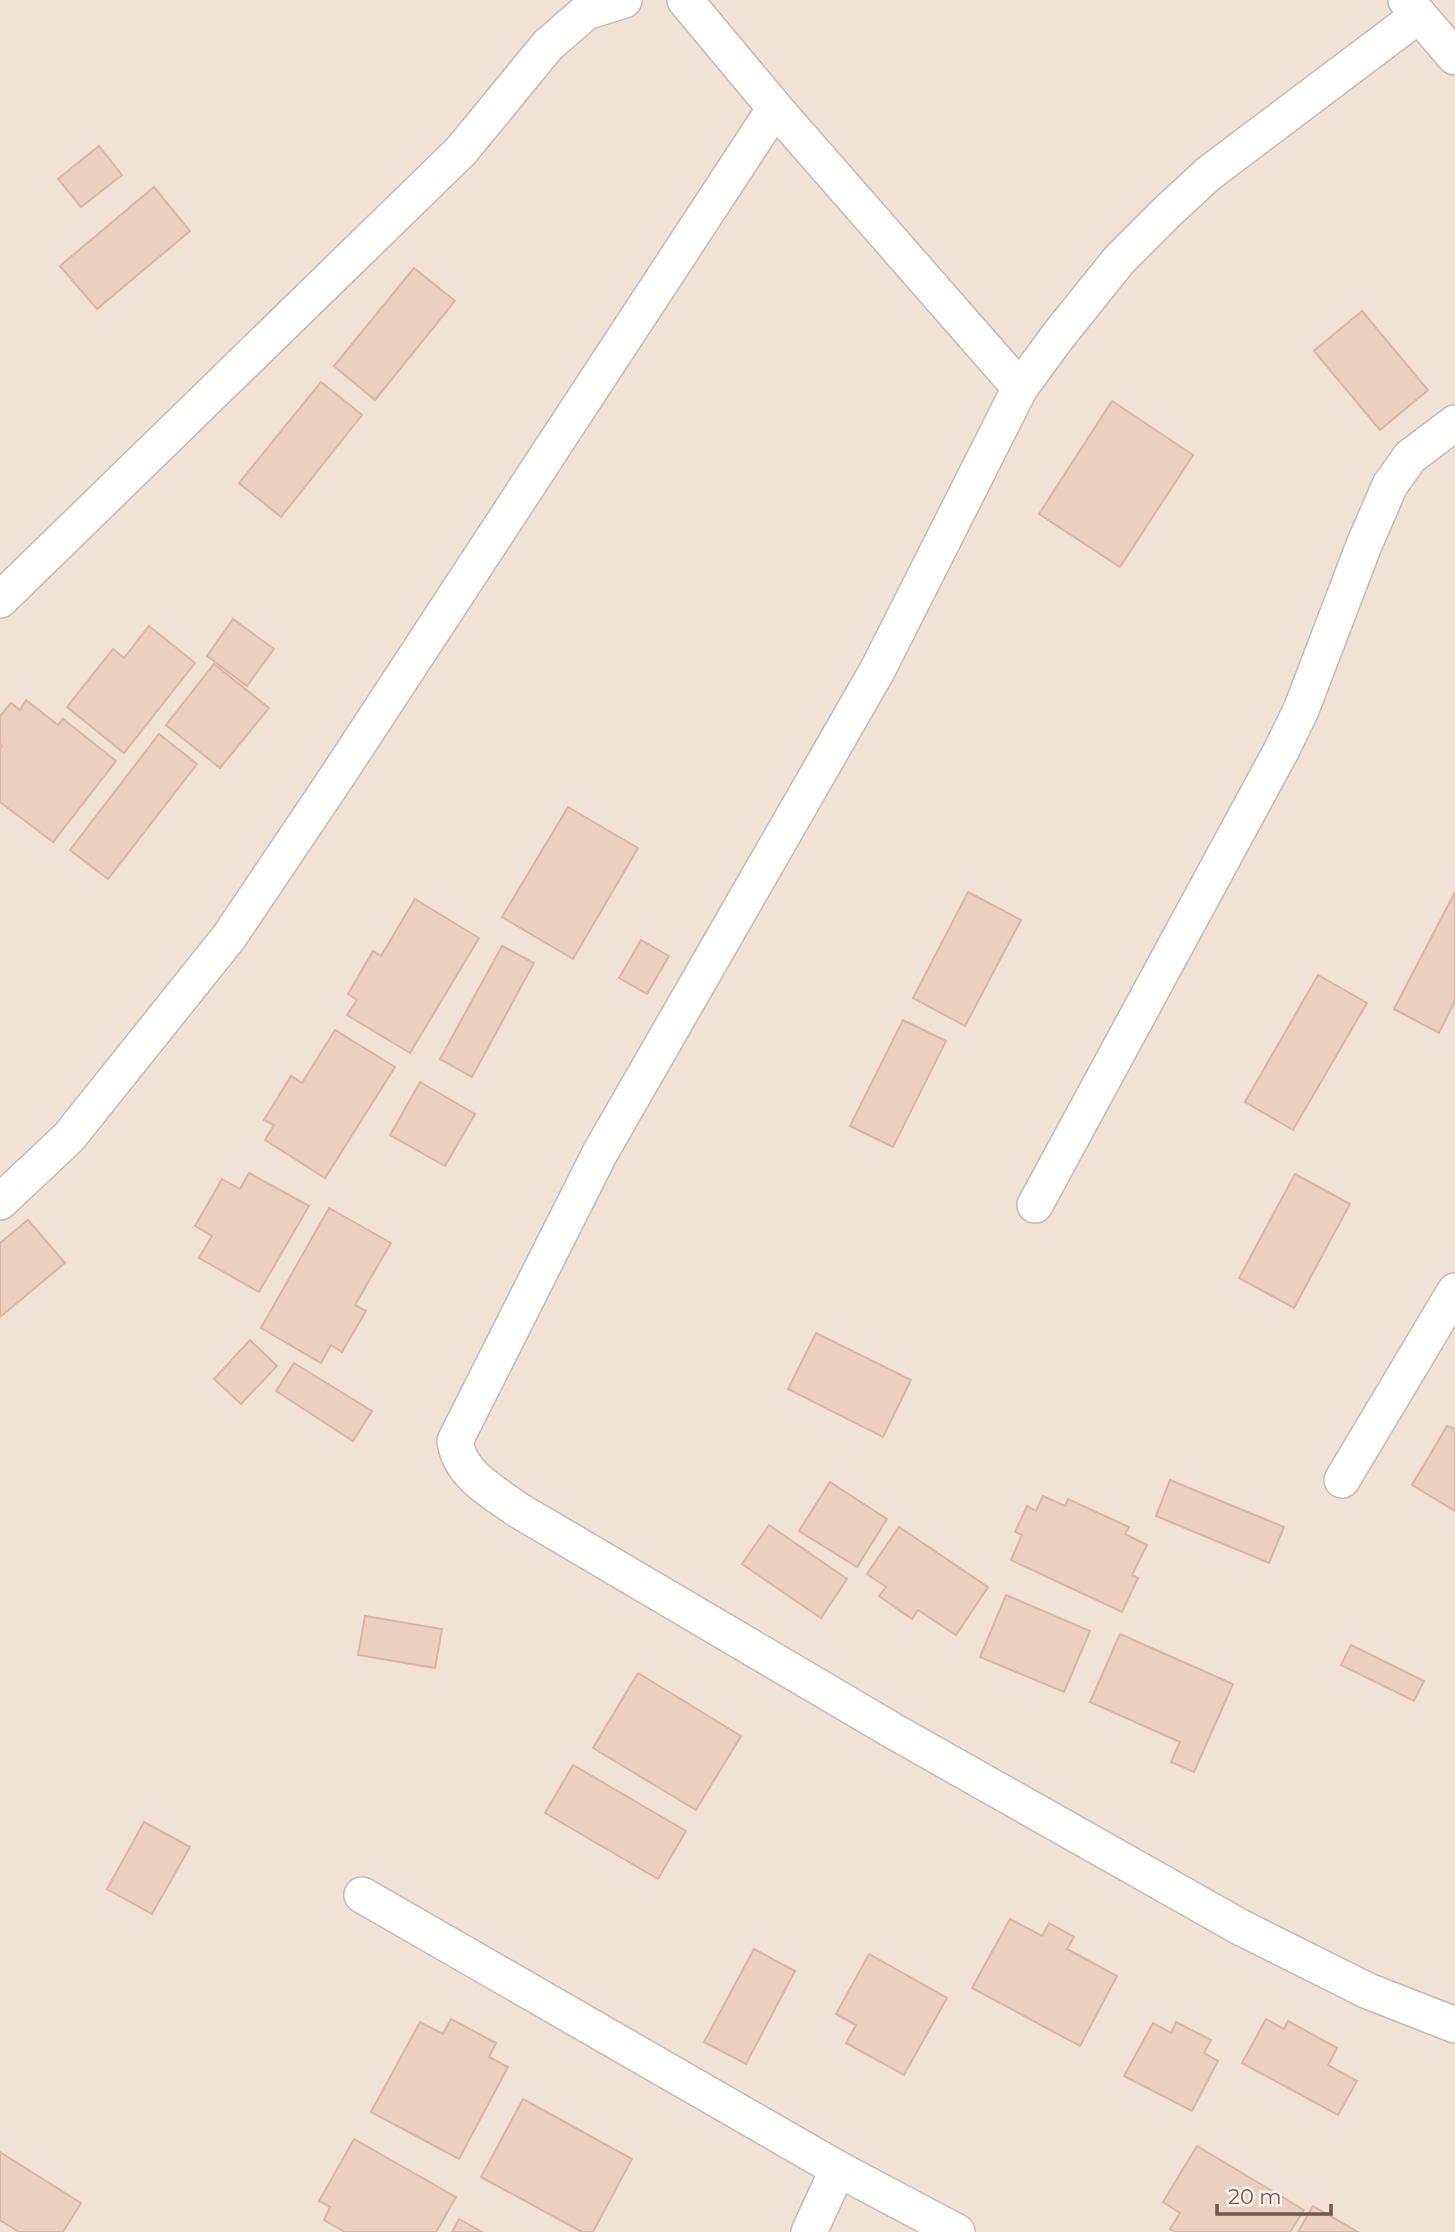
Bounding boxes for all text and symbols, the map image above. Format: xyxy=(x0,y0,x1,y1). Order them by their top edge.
scale bar xyxy=(1217,2172,1331,2216)
text: 20 m xyxy=(1228,2184,1282,2209)

